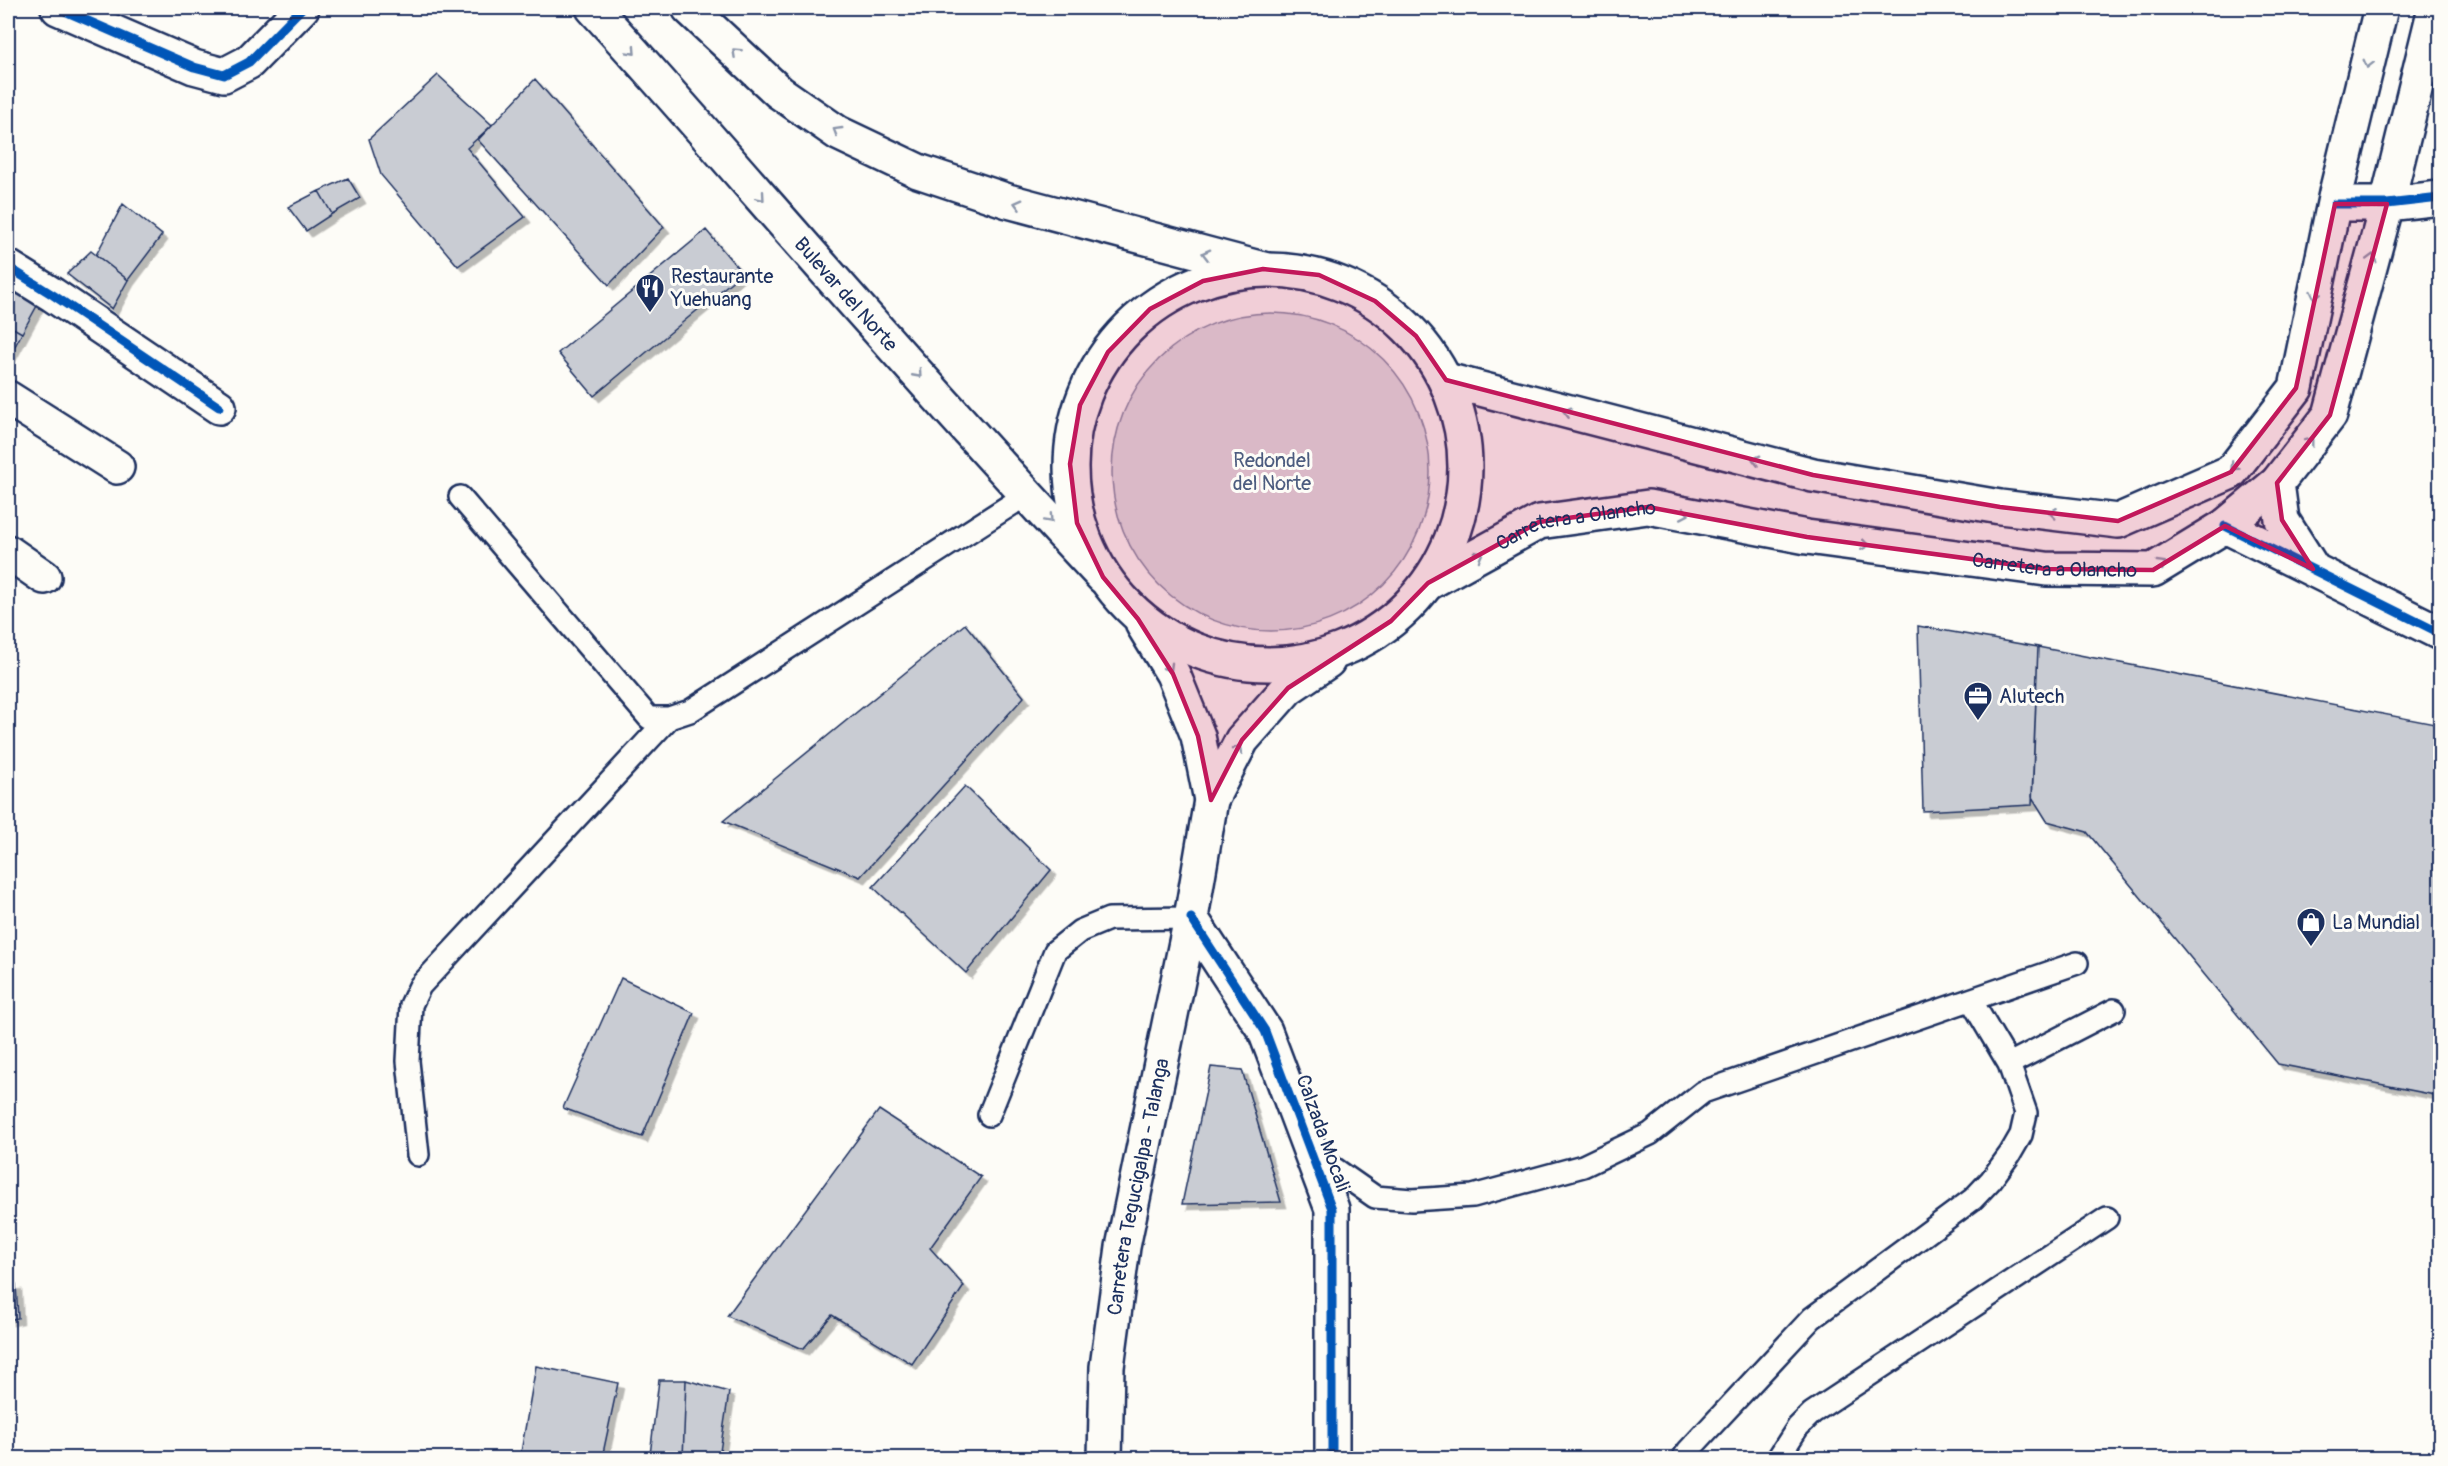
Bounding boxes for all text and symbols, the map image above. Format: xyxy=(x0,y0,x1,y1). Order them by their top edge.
one-way arrow xyxy=(625,43,636,54)
one-way arrow xyxy=(732,48,743,59)
one-way arrow xyxy=(2362,59,2375,69)
one-way arrow xyxy=(833,127,843,139)
one-way arrow xyxy=(754,190,765,201)
one-way arrow xyxy=(1013,199,1024,211)
street label: Bulevar del Norte xyxy=(789,232,903,356)
one-way arrow xyxy=(1201,249,1211,262)
one-way arrow xyxy=(2365,253,2378,263)
place label: Restaurante Yuehuang xyxy=(670,264,773,312)
restaurant icon: Restaurante Yuehuang xyxy=(634,272,666,314)
one-way arrow xyxy=(2310,290,2323,300)
one-way arrow xyxy=(911,367,922,378)
one-way arrow xyxy=(1562,406,1572,419)
one-way arrow xyxy=(2303,436,2314,447)
park label: Redondel del Norte xyxy=(1233,448,1311,496)
one-way arrow xyxy=(1751,455,1761,468)
one-way arrow xyxy=(2230,460,2241,471)
street label: Carretera a Olancho xyxy=(1491,494,1659,556)
one-way arrow xyxy=(1680,507,1690,520)
one-way arrow xyxy=(2048,508,2057,520)
one-way arrow xyxy=(1042,513,1053,523)
one-way arrow xyxy=(1861,538,1870,551)
street label: Carretera a Olancho xyxy=(1971,547,2138,582)
one-way arrow xyxy=(1473,551,1483,562)
one-way arrow xyxy=(2156,560,2166,572)
one-way arrow xyxy=(1162,662,1173,672)
office icon: Alutech xyxy=(1962,680,1994,722)
place label: Alutech xyxy=(1999,684,2064,709)
one-way arrow xyxy=(1231,744,1242,755)
shop icon: La Mundial xyxy=(2295,906,2327,948)
place label: La Mundial xyxy=(2332,910,2420,935)
street label: Carretera Tegucigalpa - Talanga xyxy=(1102,1056,1174,1317)
street label: Calzada Mocali xyxy=(1290,1071,1356,1195)

